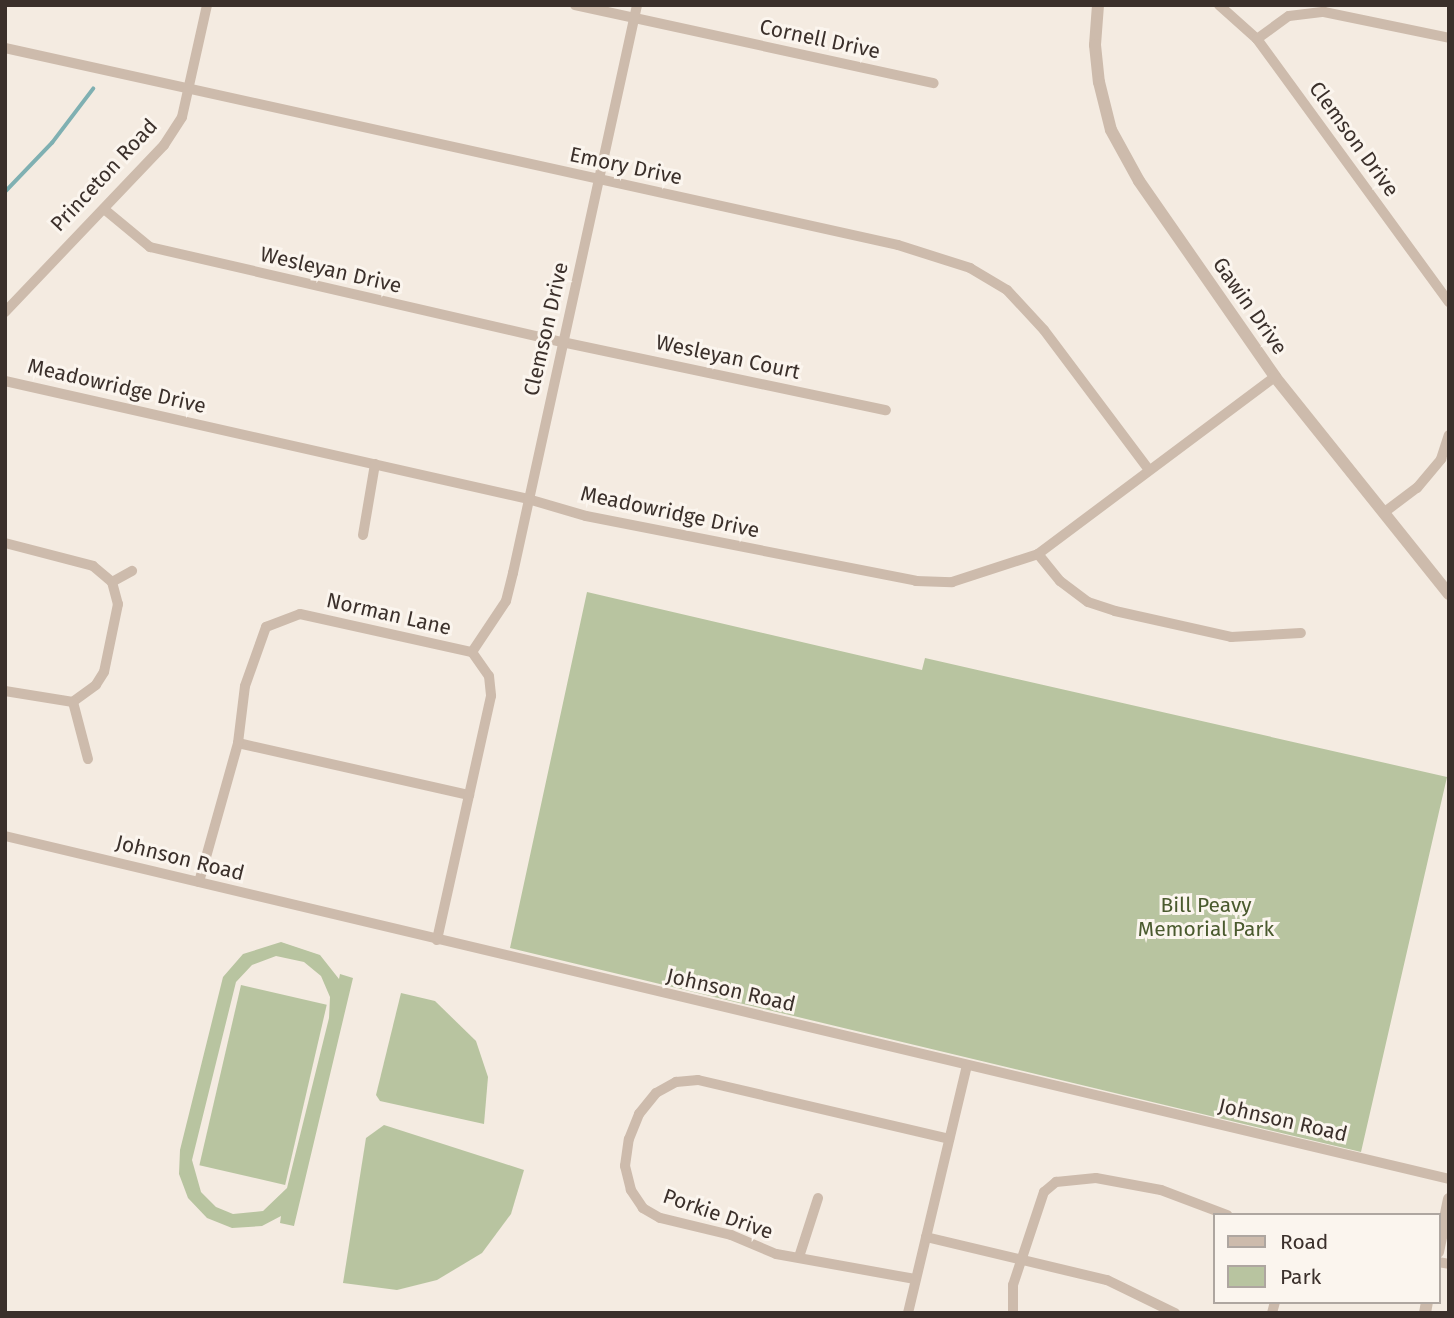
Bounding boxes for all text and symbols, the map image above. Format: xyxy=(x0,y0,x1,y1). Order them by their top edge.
street label: Cornell Drive xyxy=(757,14,883,64)
street label: Clemson Drive xyxy=(1304,76,1404,202)
street label: Princeton Road xyxy=(45,113,163,237)
street label: Emory Drive xyxy=(567,142,685,190)
street label: Wesleyan Drive xyxy=(258,241,404,299)
street label: Gawin Drive xyxy=(1207,253,1293,359)
street label: Clemson Drive xyxy=(518,260,574,398)
street label: Wesleyan Court xyxy=(654,329,802,385)
street label: Meadowridge Drive xyxy=(25,353,209,419)
street label: Meadowridge Drive xyxy=(578,481,762,543)
street label: Norman Lane xyxy=(324,587,454,641)
street label: Johnson Road xyxy=(113,830,247,886)
park label: Bill Peavy Memorial Park xyxy=(1138,892,1274,942)
street label: Johnson Road xyxy=(664,963,798,1017)
street label: Johnson Road xyxy=(1216,1093,1350,1147)
street label: Porkie Drive xyxy=(660,1183,776,1245)
legend xyxy=(1212,1213,1440,1304)
text: Road xyxy=(1280,1229,1328,1255)
text: Park xyxy=(1280,1264,1321,1290)

